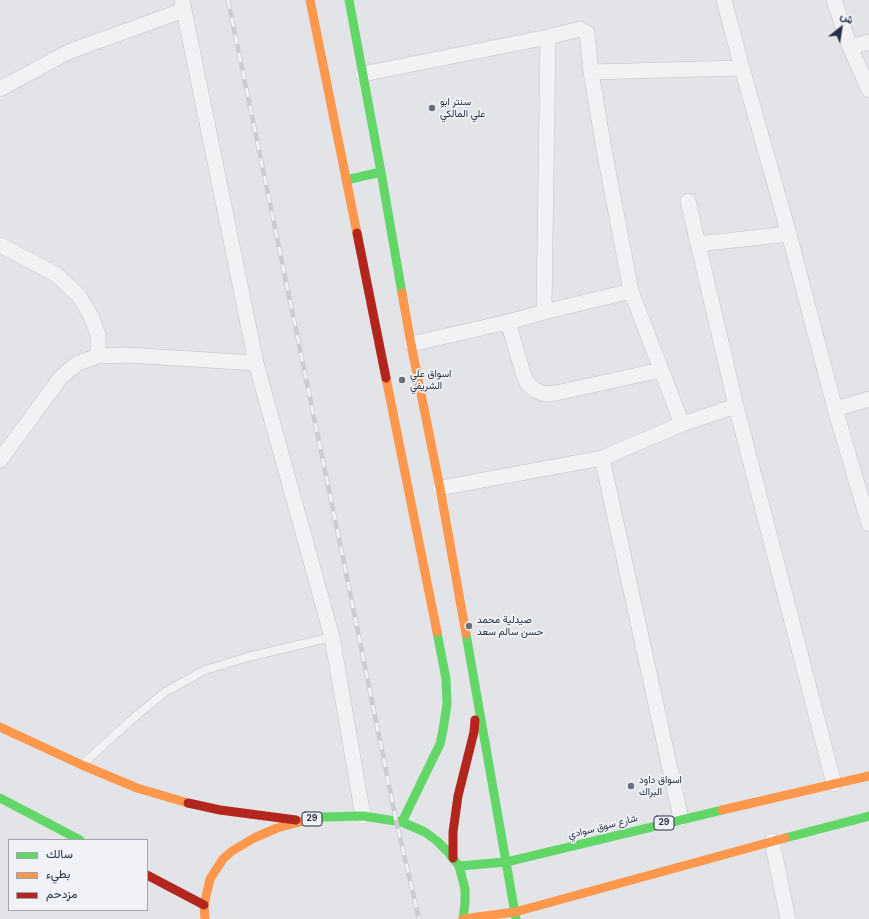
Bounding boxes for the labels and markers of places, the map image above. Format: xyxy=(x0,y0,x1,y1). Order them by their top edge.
place label: سنتر ابو علي المالكي xyxy=(440,96,486,120)
marker: سنتر ابو علي المالكي xyxy=(427,103,437,113)
place label: اسواق علي الشريفي xyxy=(410,368,451,392)
marker: اسواق علي الشريفي xyxy=(397,375,407,385)
place label: صيدلية محمد حسن سالم سعد xyxy=(477,614,543,638)
marker: صيدلية محمد حسن سالم سعد xyxy=(464,621,474,631)
place label: اسواق داود البراك xyxy=(639,774,682,798)
marker: اسواق داود البراك xyxy=(626,781,636,791)

